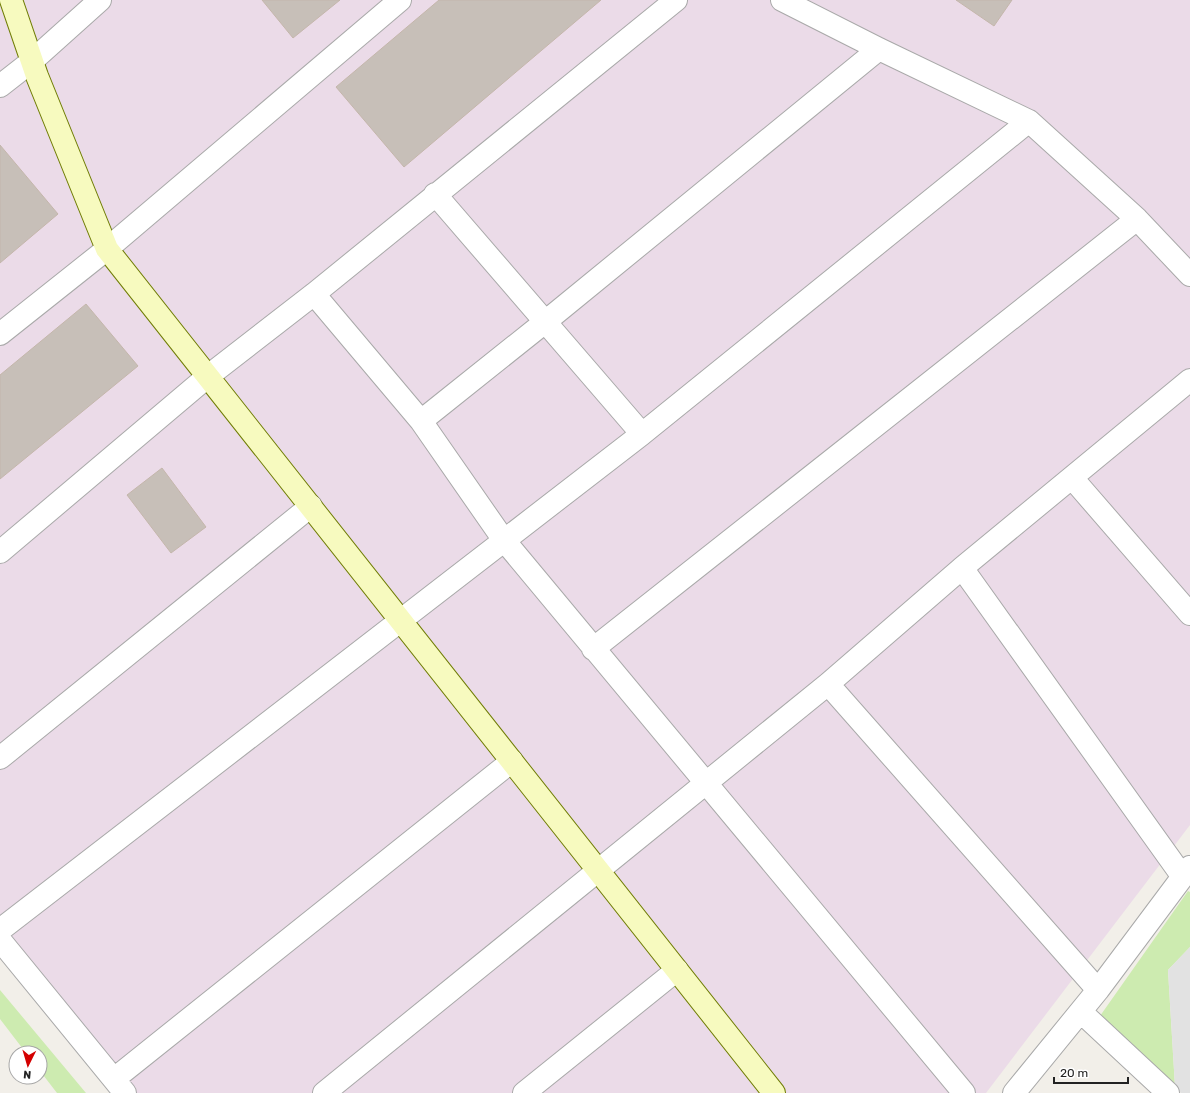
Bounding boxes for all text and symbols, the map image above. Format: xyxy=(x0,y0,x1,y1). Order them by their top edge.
north arrow xyxy=(8,1045,48,1085)
scale bar xyxy=(1054,1059,1128,1085)
text: 20 m xyxy=(1060,1066,1088,1080)
text: N xyxy=(23,1068,32,1081)

